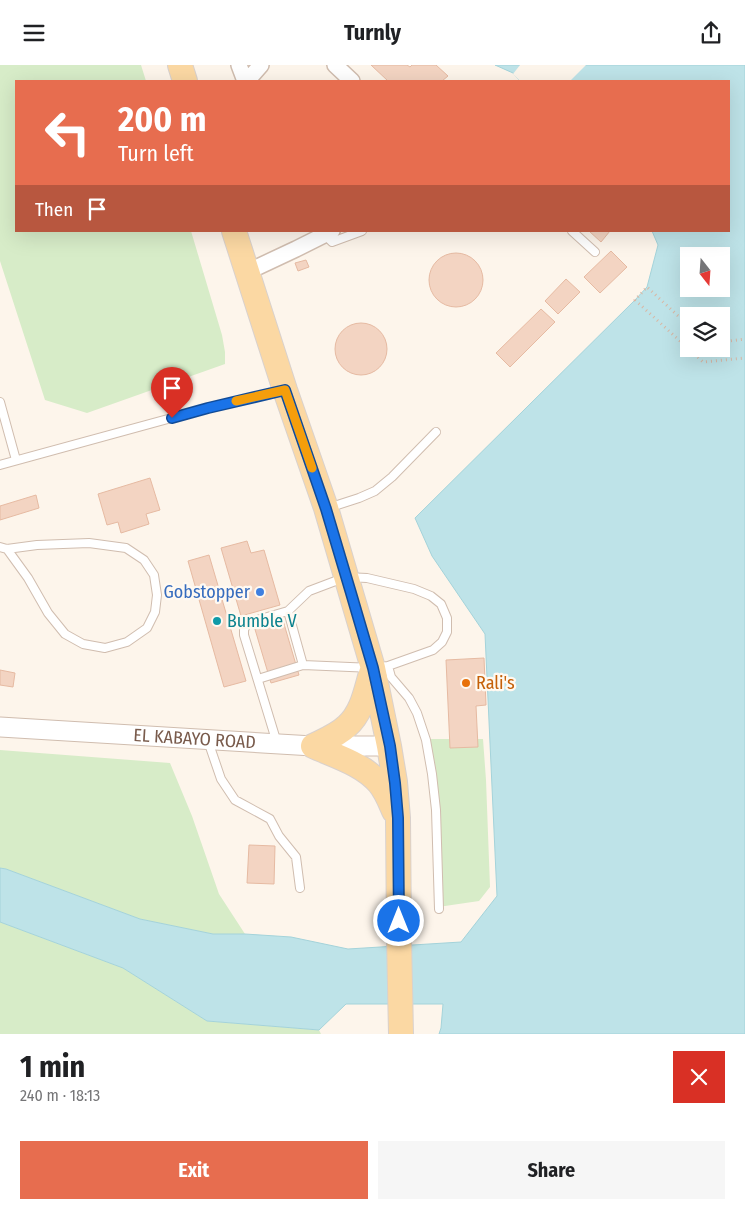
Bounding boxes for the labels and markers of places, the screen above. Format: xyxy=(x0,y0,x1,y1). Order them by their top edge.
pin xyxy=(151,367,193,418)
place label: Gobstopper xyxy=(164,581,251,603)
marker: Gobstopper xyxy=(254,586,266,598)
place label: Bumble V xyxy=(227,610,297,632)
marker: Bumble V xyxy=(211,615,223,627)
place label: Rali's xyxy=(476,672,515,694)
marker: Rali's xyxy=(460,677,472,689)

